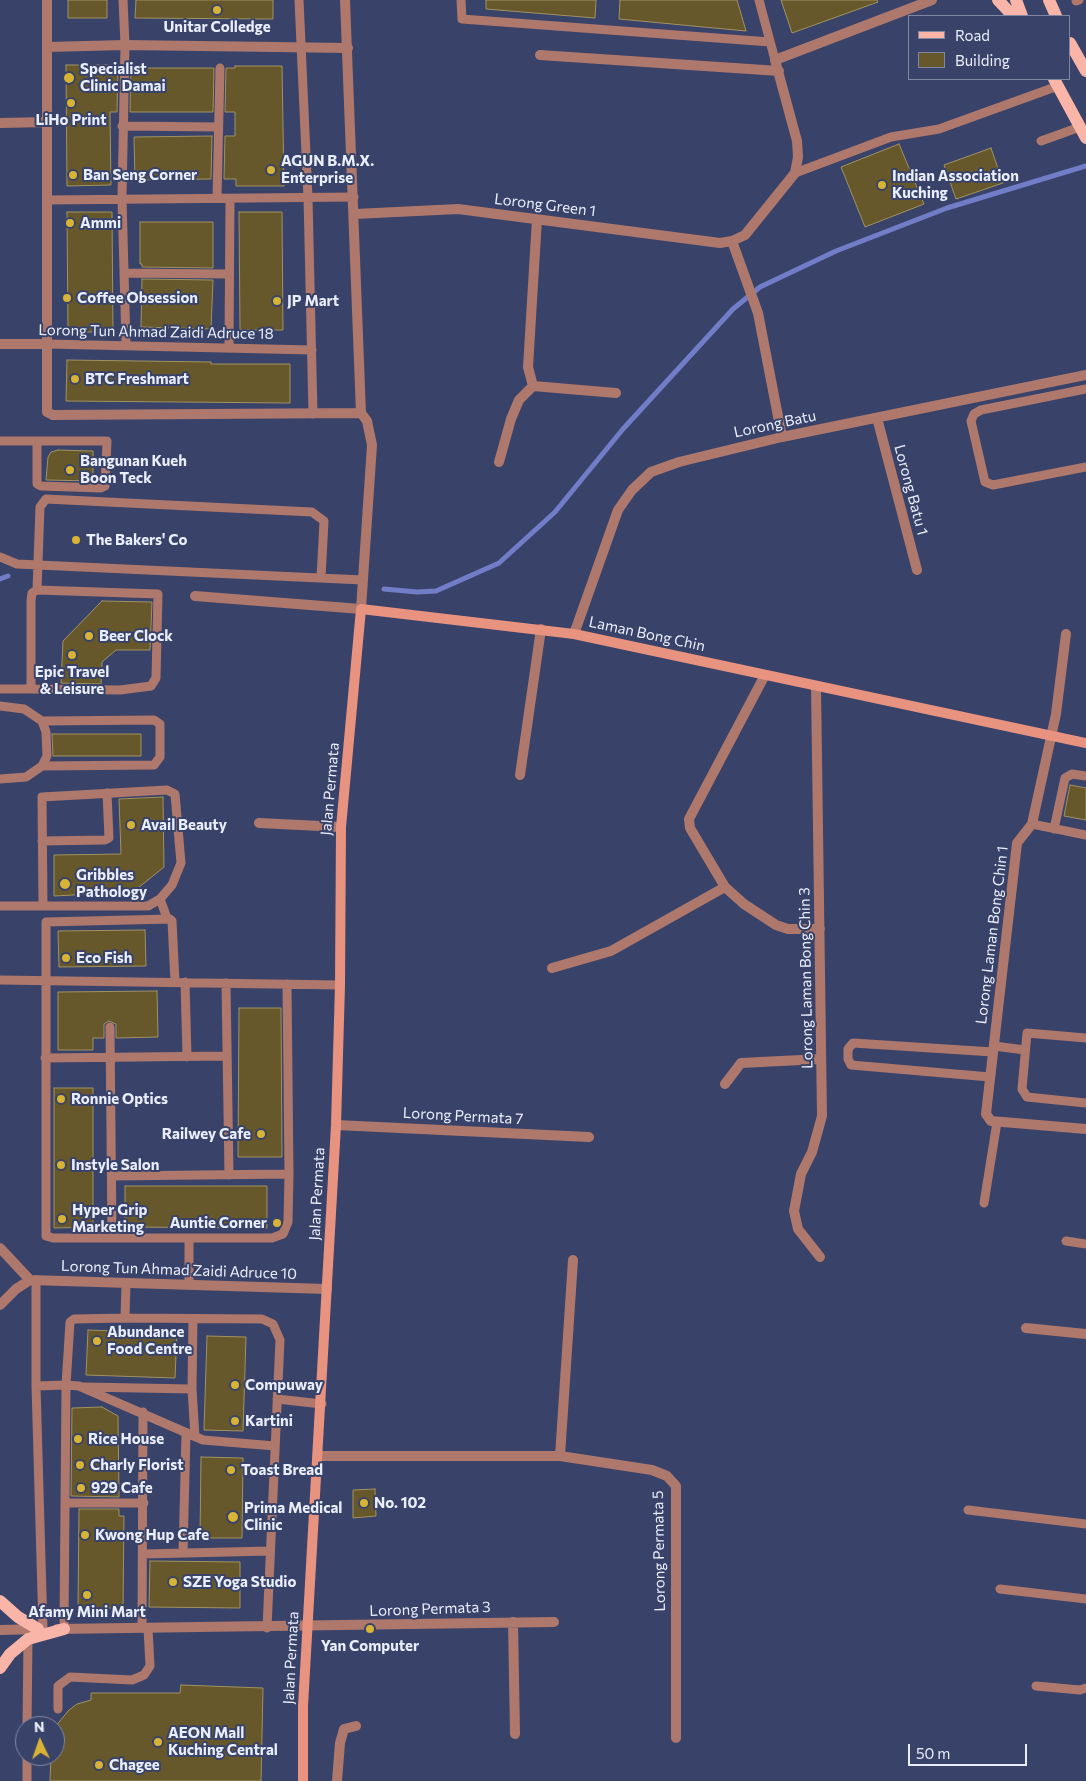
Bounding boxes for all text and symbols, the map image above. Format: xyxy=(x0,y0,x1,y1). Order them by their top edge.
marker: Unitar Colledge xyxy=(211,4,223,16)
legend xyxy=(908,15,1071,80)
place label: Unitar Colledge xyxy=(163,18,271,36)
text: Road xyxy=(955,26,990,44)
text: Building xyxy=(955,51,1010,69)
place label: Specialist Clinic Damai xyxy=(80,60,166,95)
marker: Specialist Clinic Damai xyxy=(62,71,76,85)
marker: LiHo Print xyxy=(65,97,77,109)
place label: LiHo Print xyxy=(35,111,107,129)
place label: AGUN B.M.X. Enterprise xyxy=(281,152,374,187)
marker: AGUN B.M.X. Enterprise xyxy=(265,164,277,176)
place label: Ban Seng Corner xyxy=(83,166,197,184)
place label: Indian Association Kuching xyxy=(892,167,1019,202)
marker: Ban Seng Corner xyxy=(67,169,79,181)
marker: Indian Association Kuching xyxy=(876,179,888,191)
street label: Lorong Green 1 xyxy=(493,190,597,220)
place label: Ammi xyxy=(80,214,121,232)
marker: Ammi xyxy=(64,217,76,229)
place label: Coffee Obsession xyxy=(77,289,198,307)
marker: Coffee Obsession xyxy=(61,292,73,304)
place label: JP Mart xyxy=(287,292,339,310)
marker: JP Mart xyxy=(271,295,283,307)
street label: Lorong Tun Ahmad Zaidi Adruce 18 xyxy=(38,321,274,343)
place label: BTC Freshmart xyxy=(85,370,189,388)
marker: BTC Freshmart xyxy=(69,373,81,385)
street label: Lorong Batu xyxy=(732,406,818,442)
street label: Lorong Batu 1 xyxy=(890,443,932,537)
place label: Bangunan Kueh Boon Teck xyxy=(80,452,187,487)
marker: Bangunan Kueh Boon Teck xyxy=(64,464,76,476)
place label: The Bakers' Co xyxy=(86,531,188,549)
marker: The Bakers' Co xyxy=(70,534,82,546)
street label: Laman Bong Chin xyxy=(587,613,707,655)
place label: Beer Clock xyxy=(99,627,173,645)
marker: Beer Clock xyxy=(83,630,95,642)
marker: Epic Travel & Leisure xyxy=(66,649,78,661)
place label: Epic Travel & Leisure xyxy=(35,663,109,698)
street label: Jalan Permata xyxy=(317,742,343,836)
place label: Avail Beauty xyxy=(141,816,227,834)
marker: Avail Beauty xyxy=(125,819,137,831)
street label: Lorong Laman Bong Chin 1 xyxy=(972,845,1012,1025)
place label: Gribbles Pathology xyxy=(76,866,147,901)
marker: Gribbles Pathology xyxy=(58,877,72,891)
street label: Lorong Laman Bong Chin 3 xyxy=(795,887,817,1069)
place label: Eco Fish xyxy=(76,949,133,967)
marker: Eco Fish xyxy=(60,952,72,964)
place label: Ronnie Optics xyxy=(71,1090,168,1108)
marker: Ronnie Optics xyxy=(55,1093,67,1105)
street label: Lorong Permata 7 xyxy=(402,1104,524,1128)
place label: Railwey Cafe xyxy=(162,1125,251,1143)
marker: Railwey Cafe xyxy=(255,1128,267,1140)
street label: Jalan Permata xyxy=(306,1147,328,1241)
place label: Instyle Salon xyxy=(71,1156,159,1174)
marker: Instyle Salon xyxy=(55,1159,67,1171)
place label: Hyper Grip Marketing xyxy=(72,1201,147,1236)
marker: Hyper Grip Marketing xyxy=(56,1213,68,1225)
place label: Auntie Corner xyxy=(170,1214,267,1232)
marker: Auntie Corner xyxy=(271,1217,283,1229)
street label: Lorong Tun Ahmad Zaidi Adruce 10 xyxy=(61,1257,297,1283)
place label: Abundance Food Centre xyxy=(107,1323,192,1358)
marker: Abundance Food Centre xyxy=(91,1335,103,1347)
place label: Compuway xyxy=(245,1376,323,1394)
marker: Compuway xyxy=(229,1379,241,1391)
place label: Kartini xyxy=(245,1412,293,1430)
marker: Kartini xyxy=(229,1415,241,1427)
place label: Rice House xyxy=(88,1430,164,1448)
marker: Rice House xyxy=(72,1433,84,1445)
place label: Charly Florist xyxy=(90,1456,184,1474)
marker: Charly Florist xyxy=(74,1459,86,1471)
place label: Toast Bread xyxy=(241,1461,323,1479)
marker: Toast Bread xyxy=(225,1464,237,1476)
place label: 929 Cafe xyxy=(91,1479,153,1497)
marker: 929 Cafe xyxy=(75,1482,87,1494)
street label: Lorong Permata 5 xyxy=(649,1490,669,1612)
place label: No. 102 xyxy=(374,1494,426,1512)
marker: No. 102 xyxy=(358,1497,370,1509)
place label: Prima Medical Clinic xyxy=(244,1499,342,1534)
marker: Prima Medical Clinic xyxy=(226,1510,240,1524)
place label: Kwong Hup Cafe xyxy=(95,1526,209,1544)
marker: Kwong Hup Cafe xyxy=(79,1529,91,1541)
place label: SZE Yoga Studio xyxy=(183,1573,296,1591)
marker: SZE Yoga Studio xyxy=(167,1576,179,1588)
marker: Afamy Mini Mart xyxy=(81,1589,93,1601)
street label: Lorong Permata 3 xyxy=(369,1598,491,1620)
place label: Afamy Mini Mart xyxy=(28,1603,146,1621)
street label: Jalan Permata xyxy=(280,1611,302,1705)
marker: Yan Computer xyxy=(364,1623,376,1635)
place label: Yan Computer xyxy=(321,1637,419,1655)
north arrow xyxy=(15,1716,65,1766)
text: N xyxy=(34,1718,45,1735)
place label: AEON Mall Kuching Central xyxy=(168,1724,278,1759)
scale bar xyxy=(911,1734,1030,1766)
marker: AEON Mall Kuching Central xyxy=(152,1736,164,1748)
text: 50 m xyxy=(916,1744,950,1762)
place label: Chagee xyxy=(109,1756,160,1774)
marker: Chagee xyxy=(93,1759,105,1771)

